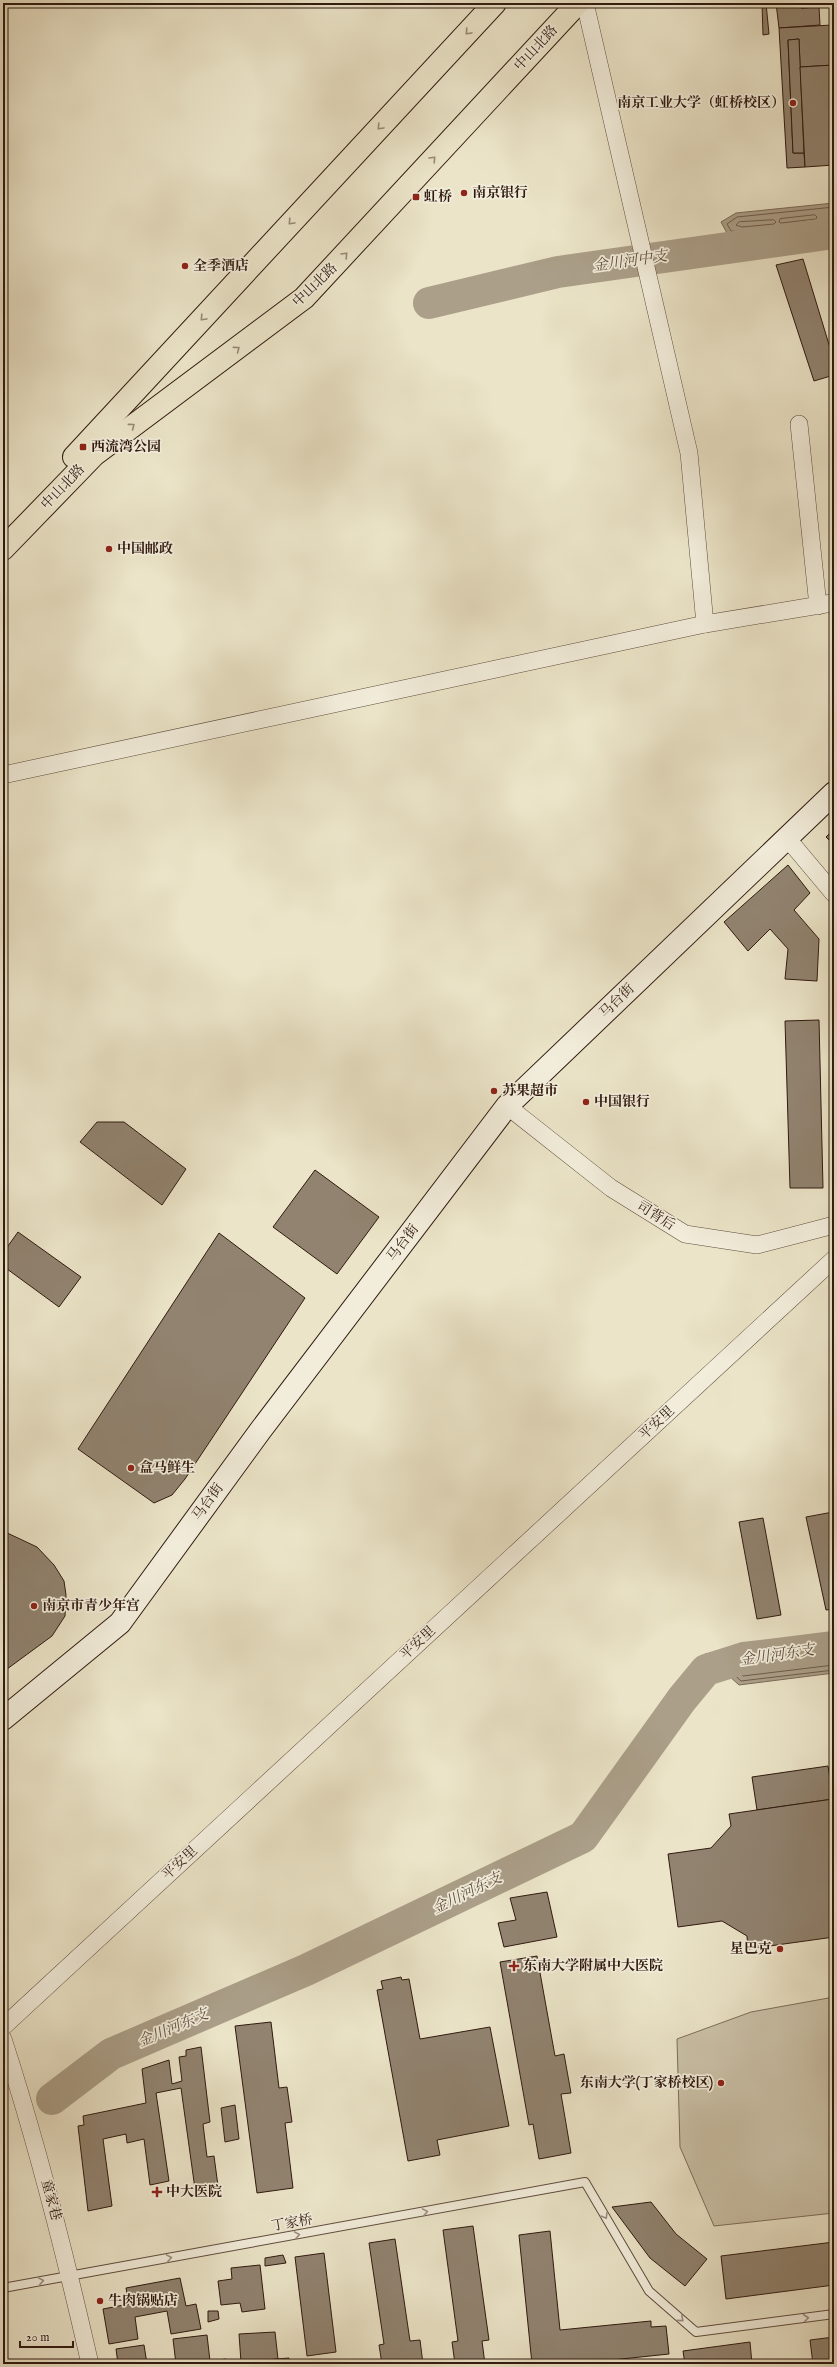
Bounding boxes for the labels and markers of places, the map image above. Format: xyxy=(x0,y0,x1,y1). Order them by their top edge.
place label: 南京工业大学（虹桥校区） xyxy=(617,94,785,112)
marker: 南京工业大学（虹桥校区） xyxy=(788,98,798,108)
place label: 南京银行 xyxy=(472,184,528,202)
place label: 虹桥 xyxy=(424,188,452,206)
marker: 南京银行 xyxy=(459,188,469,198)
marker: 虹桥 xyxy=(411,192,421,202)
place label: 全季酒店 xyxy=(193,257,249,275)
marker: 全季酒店 xyxy=(180,261,190,271)
place label: 西流湾公园 xyxy=(91,438,161,456)
marker: 西流湾公园 xyxy=(78,442,88,452)
place label: 中国邮政 xyxy=(117,540,173,558)
marker: 中国邮政 xyxy=(104,544,114,554)
place label: 苏果超市 xyxy=(502,1082,558,1100)
marker: 苏果超市 xyxy=(489,1086,499,1096)
place label: 中国银行 xyxy=(594,1093,650,1111)
marker: 中国银行 xyxy=(581,1097,591,1107)
place label: 盒马鲜生 xyxy=(139,1459,195,1477)
marker: 盒马鲜生 xyxy=(126,1463,136,1473)
place label: 南京市青少年宫 xyxy=(42,1597,140,1615)
marker: 南京市青少年宫 xyxy=(29,1601,39,1611)
place label: 星巴克 xyxy=(730,1940,772,1958)
marker: 星巴克 xyxy=(775,1944,785,1954)
place label: 东南大学附属中大医院 xyxy=(523,1957,663,1975)
marker: 东南大学附属中大医院 xyxy=(508,1960,520,1972)
place label: 东南大学(丁家桥校区) xyxy=(580,2074,713,2092)
marker: 东南大学(丁家桥校区) xyxy=(716,2078,726,2088)
place label: 中大医院 xyxy=(166,2183,222,2201)
marker: 中大医院 xyxy=(151,2186,163,2198)
place label: 牛肉锅贴店 xyxy=(108,2292,178,2310)
marker: 牛肉锅贴店 xyxy=(95,2296,105,2306)

